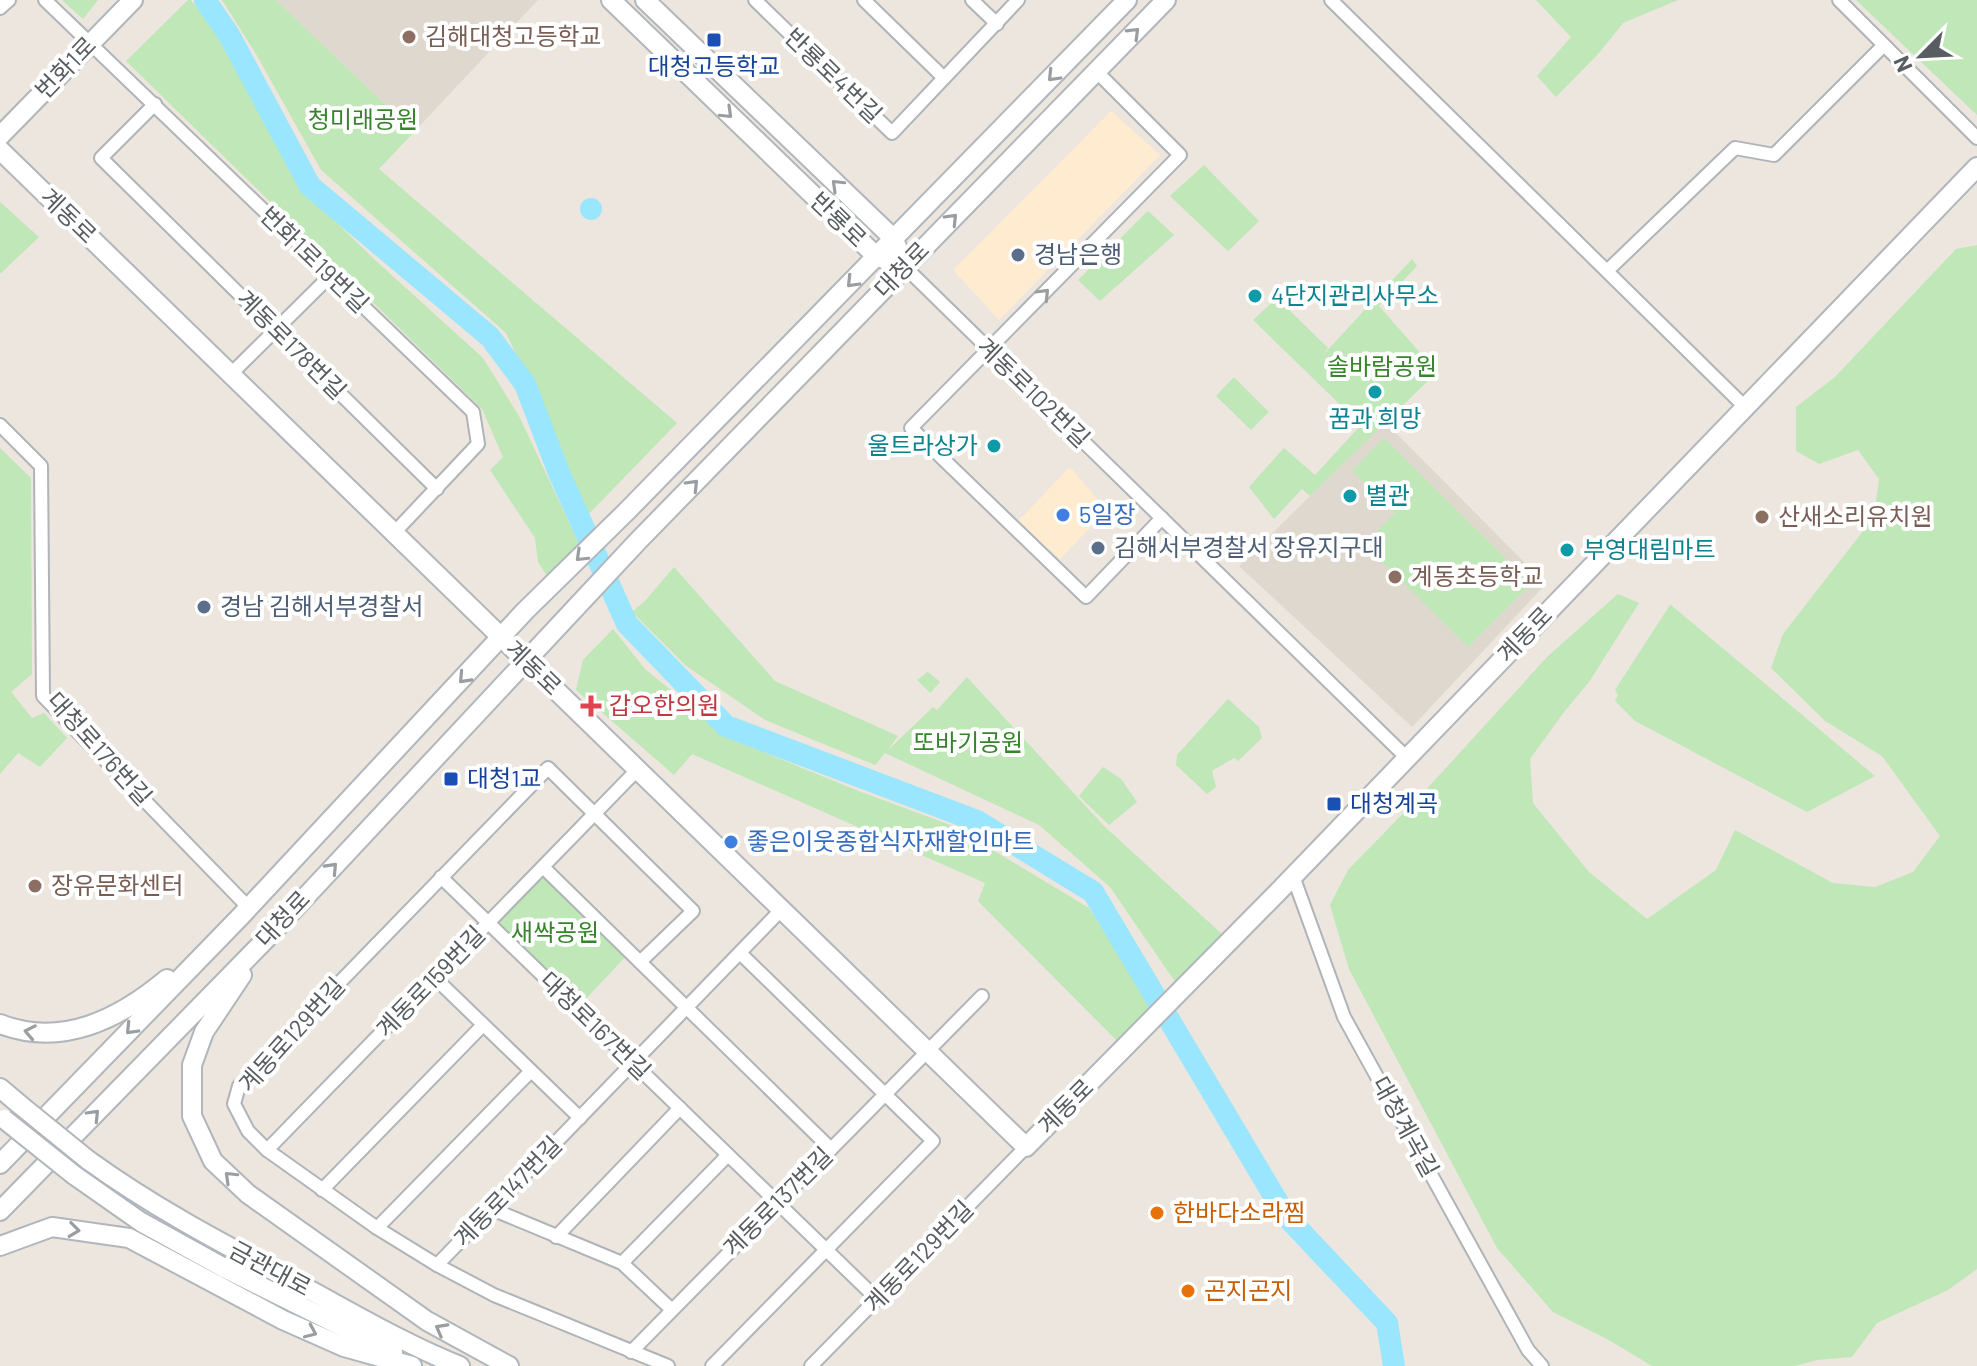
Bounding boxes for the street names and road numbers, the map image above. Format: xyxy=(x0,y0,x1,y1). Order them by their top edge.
street label: 반룡로4번길 xyxy=(780,22,889,128)
street label: 번화1로 xyxy=(29,30,101,104)
street label: 계동로 xyxy=(35,181,103,248)
street label: 반룡로 xyxy=(805,185,873,252)
street label: 번화1로19번길 xyxy=(255,200,375,318)
street label: 대청로 xyxy=(867,235,934,303)
street label: 계동로178번길 xyxy=(231,283,353,405)
street label: 계동로102번길 xyxy=(972,331,1096,453)
street label: 계동로 xyxy=(1490,600,1557,668)
street label: 계동로 xyxy=(500,633,568,700)
street label: 대청로176번길 xyxy=(42,685,159,811)
street label: 대청로 xyxy=(249,884,315,952)
street label: 계동로159번길 xyxy=(370,919,490,1043)
street label: 대청로167번길 xyxy=(535,965,657,1085)
street label: 계동로129번길 xyxy=(232,971,350,1097)
street label: 대청계곡길 xyxy=(1367,1071,1446,1182)
street label: 계동로 xyxy=(1031,1072,1099,1140)
street label: 계동로147번길 xyxy=(447,1130,567,1252)
street label: 계동로137번길 xyxy=(716,1140,838,1262)
street label: 계동로129번길 xyxy=(857,1194,978,1318)
street label: 금관대로 xyxy=(225,1234,317,1301)

